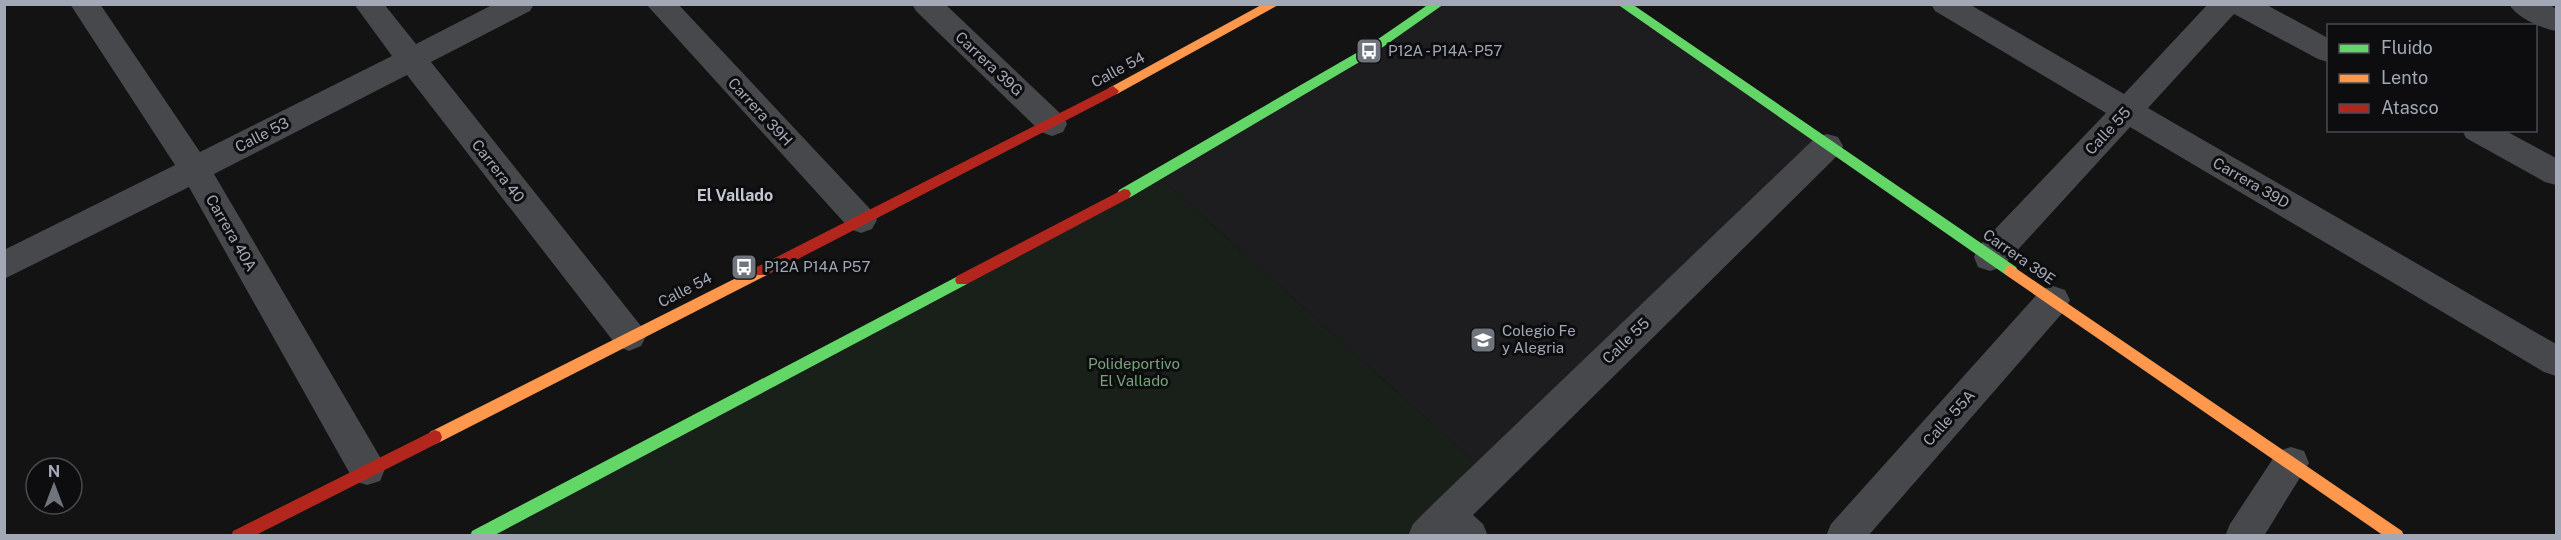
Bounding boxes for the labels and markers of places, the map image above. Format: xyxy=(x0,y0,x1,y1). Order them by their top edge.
bus stop icon: P12A - P14A- P57 xyxy=(1354,36,1384,66)
place label: P12A - P14A- P57 xyxy=(1388,42,1502,59)
bus stop icon: P12A P14A P57 xyxy=(729,252,759,282)
place label: P12A P14A P57 xyxy=(764,258,870,275)
place label: Colegio Fe y Alegria xyxy=(1502,322,1576,356)
school or university icon: Colegio Fe y Alegria xyxy=(1468,325,1498,355)

